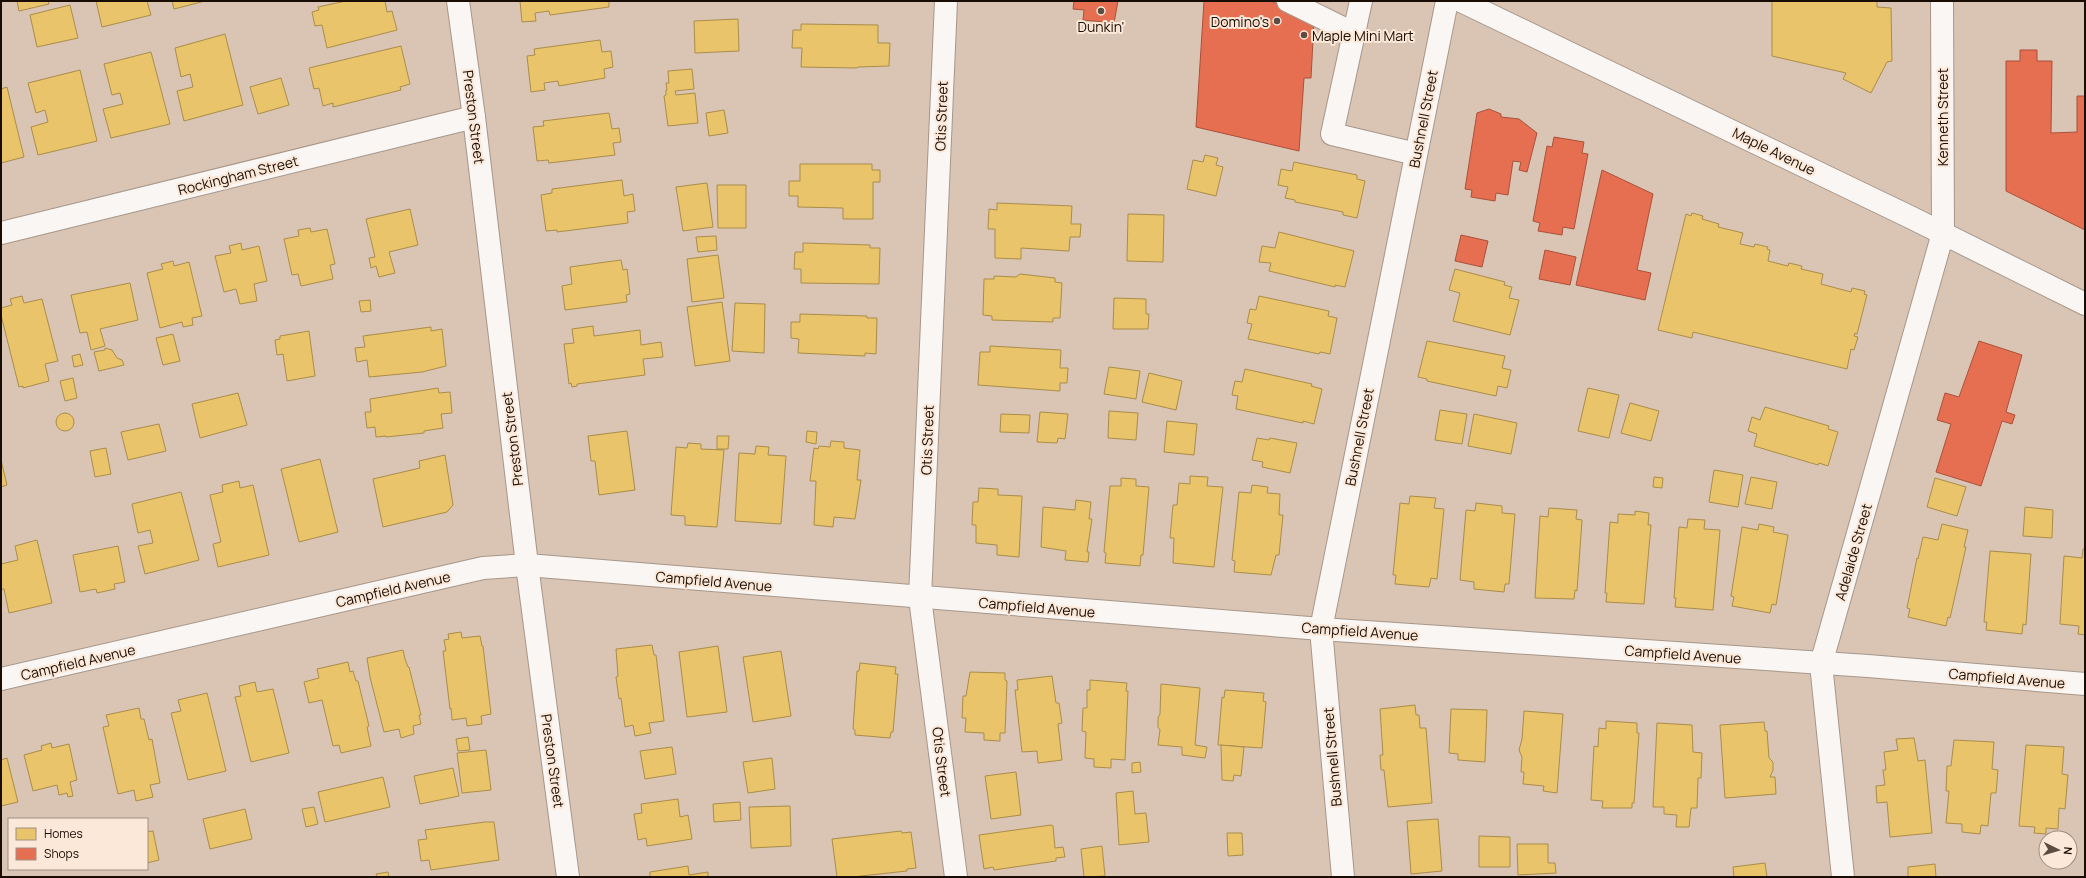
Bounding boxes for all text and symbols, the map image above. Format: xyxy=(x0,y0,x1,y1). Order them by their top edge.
marker: Dunkin' xyxy=(1096,6,1106,16)
place label: Domino's xyxy=(1211,12,1269,31)
marker: Domino's xyxy=(1272,16,1282,26)
place label: Dunkin' xyxy=(1078,17,1125,36)
place label: Maple Mini Mart xyxy=(1312,26,1414,45)
marker: Maple Mini Mart xyxy=(1299,30,1309,40)
street label: Kenneth Street xyxy=(1933,67,1952,166)
street label: Bushnell Street xyxy=(1404,68,1442,170)
street label: Preston Street xyxy=(459,69,489,166)
street label: Otis Street xyxy=(930,80,952,151)
street label: Maple Avenue xyxy=(1729,123,1819,179)
street label: Rockingham Street xyxy=(176,151,301,199)
street label: Bushnell Street xyxy=(1340,386,1378,488)
street label: Preston Street xyxy=(497,390,527,487)
street label: Otis Street xyxy=(916,404,938,475)
street label: Adelaide Street xyxy=(1830,501,1876,603)
street label: Campfield Avenue xyxy=(655,566,773,596)
street label: Campfield Avenue xyxy=(334,567,452,611)
street label: Campfield Avenue xyxy=(978,592,1096,622)
street label: Campfield Avenue xyxy=(1301,617,1419,645)
street label: Campfield Avenue xyxy=(19,640,137,684)
street label: Campfield Avenue xyxy=(1624,640,1742,668)
street label: Campfield Avenue xyxy=(1948,663,2066,693)
street label: Bushnell Street xyxy=(1318,706,1346,807)
street label: Preston Street xyxy=(537,713,569,810)
street label: Otis Street xyxy=(928,726,956,798)
legend xyxy=(8,818,148,870)
text: Homes xyxy=(44,825,83,842)
north arrow xyxy=(2038,830,2078,870)
text: Shops xyxy=(44,845,79,862)
text: N xyxy=(2061,846,2076,856)

